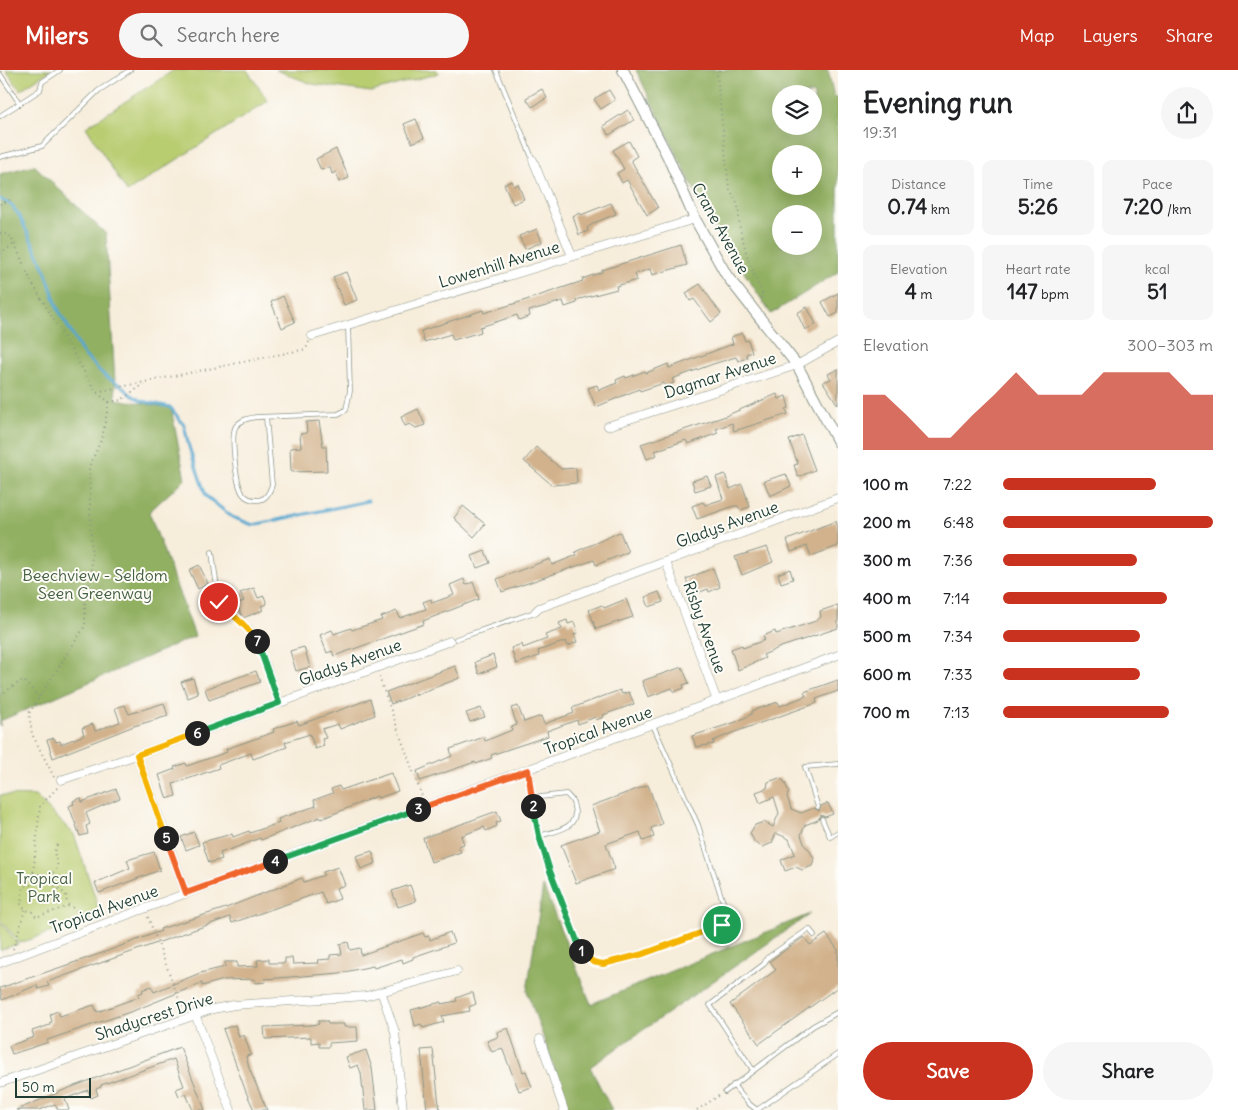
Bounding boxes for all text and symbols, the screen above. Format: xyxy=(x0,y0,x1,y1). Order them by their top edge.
search box xyxy=(119,13,469,58)
text: Milers xyxy=(25,20,89,50)
icon: search xyxy=(137,21,165,49)
text: Search here xyxy=(177,23,280,47)
text: Map xyxy=(1019,24,1054,47)
text: Layers xyxy=(1082,24,1138,47)
text: Share xyxy=(1166,24,1213,47)
map controls xyxy=(772,85,822,255)
button: layers xyxy=(772,85,822,135)
text: Evening run xyxy=(863,85,1013,121)
button: share xyxy=(1161,87,1213,139)
text: 19:31 xyxy=(863,122,897,142)
button: + xyxy=(772,145,822,195)
text: Distance xyxy=(891,175,946,193)
text: Time xyxy=(1023,175,1053,193)
text: Pace xyxy=(1142,175,1173,193)
street label: Crane Avenue xyxy=(688,179,754,277)
text: 0.74 xyxy=(887,193,927,220)
text: 5:26 xyxy=(1018,193,1058,220)
text: 7:20 xyxy=(1123,193,1164,220)
text: km xyxy=(927,200,950,218)
text: /km xyxy=(1164,200,1191,218)
button: − xyxy=(772,205,822,255)
street label: Lowenhill Avenue xyxy=(436,236,562,292)
text: Elevation xyxy=(890,260,947,278)
text: Heart rate xyxy=(1006,260,1070,278)
text: kcal xyxy=(1145,260,1170,278)
text: 4 xyxy=(905,278,917,305)
text: 147 xyxy=(1007,278,1038,305)
text: 51 xyxy=(1147,278,1168,305)
text: m xyxy=(917,285,933,303)
text: bpm xyxy=(1038,285,1069,303)
text: Elevation xyxy=(863,335,929,355)
text: 300–303 m xyxy=(1127,335,1213,355)
street label: Dagmar Avenue xyxy=(662,347,778,403)
text: 100 m xyxy=(863,474,908,494)
text: 7:22 xyxy=(943,474,972,494)
street label: Gladys Avenue xyxy=(673,496,781,552)
text: 200 m xyxy=(863,512,911,532)
text: 6:48 xyxy=(943,512,974,532)
text: 300 m xyxy=(863,550,911,570)
text: 7:36 xyxy=(943,550,973,570)
park label: Beechview - Seldom Seen Greenway xyxy=(22,565,168,603)
street label: Risby Avenue xyxy=(679,578,731,676)
pin xyxy=(198,581,240,623)
icon: check xyxy=(205,588,233,616)
text: 400 m xyxy=(863,588,911,608)
text: 7:14 xyxy=(943,588,970,608)
text: 500 m xyxy=(863,626,911,646)
text: 7:34 xyxy=(943,626,973,646)
pin: 7 xyxy=(244,628,270,654)
text: 7 xyxy=(254,632,261,650)
street label: Gladys Avenue xyxy=(296,634,404,690)
text: 600 m xyxy=(863,664,911,684)
text: 7:33 xyxy=(943,664,973,684)
street label: Tropical Avenue xyxy=(541,701,655,759)
text: 700 m xyxy=(863,702,910,722)
text: 7:13 xyxy=(943,702,970,722)
pin: 6 xyxy=(184,720,210,746)
text: 6 xyxy=(193,724,202,742)
pin: 2 xyxy=(520,794,546,818)
pin: 3 xyxy=(406,796,430,822)
text: 2 xyxy=(530,797,537,815)
text: 3 xyxy=(415,800,422,818)
pin: 5 xyxy=(154,826,178,850)
text: 5 xyxy=(162,829,171,847)
pin: 4 xyxy=(262,848,288,874)
text: 4 xyxy=(271,852,280,870)
park label: Tropical Park xyxy=(16,868,72,906)
street label: Tropical Avenue xyxy=(47,880,161,938)
pin xyxy=(701,904,743,946)
icon: arrive xyxy=(708,911,736,939)
pin: 1 xyxy=(568,938,594,964)
text: 1 xyxy=(579,942,584,960)
street label: Shadycrest Drive xyxy=(92,988,216,1044)
button: Save xyxy=(863,1042,1033,1100)
button: Share xyxy=(1043,1042,1213,1100)
scale bar xyxy=(15,1075,91,1098)
text: 50 m xyxy=(22,1078,55,1096)

